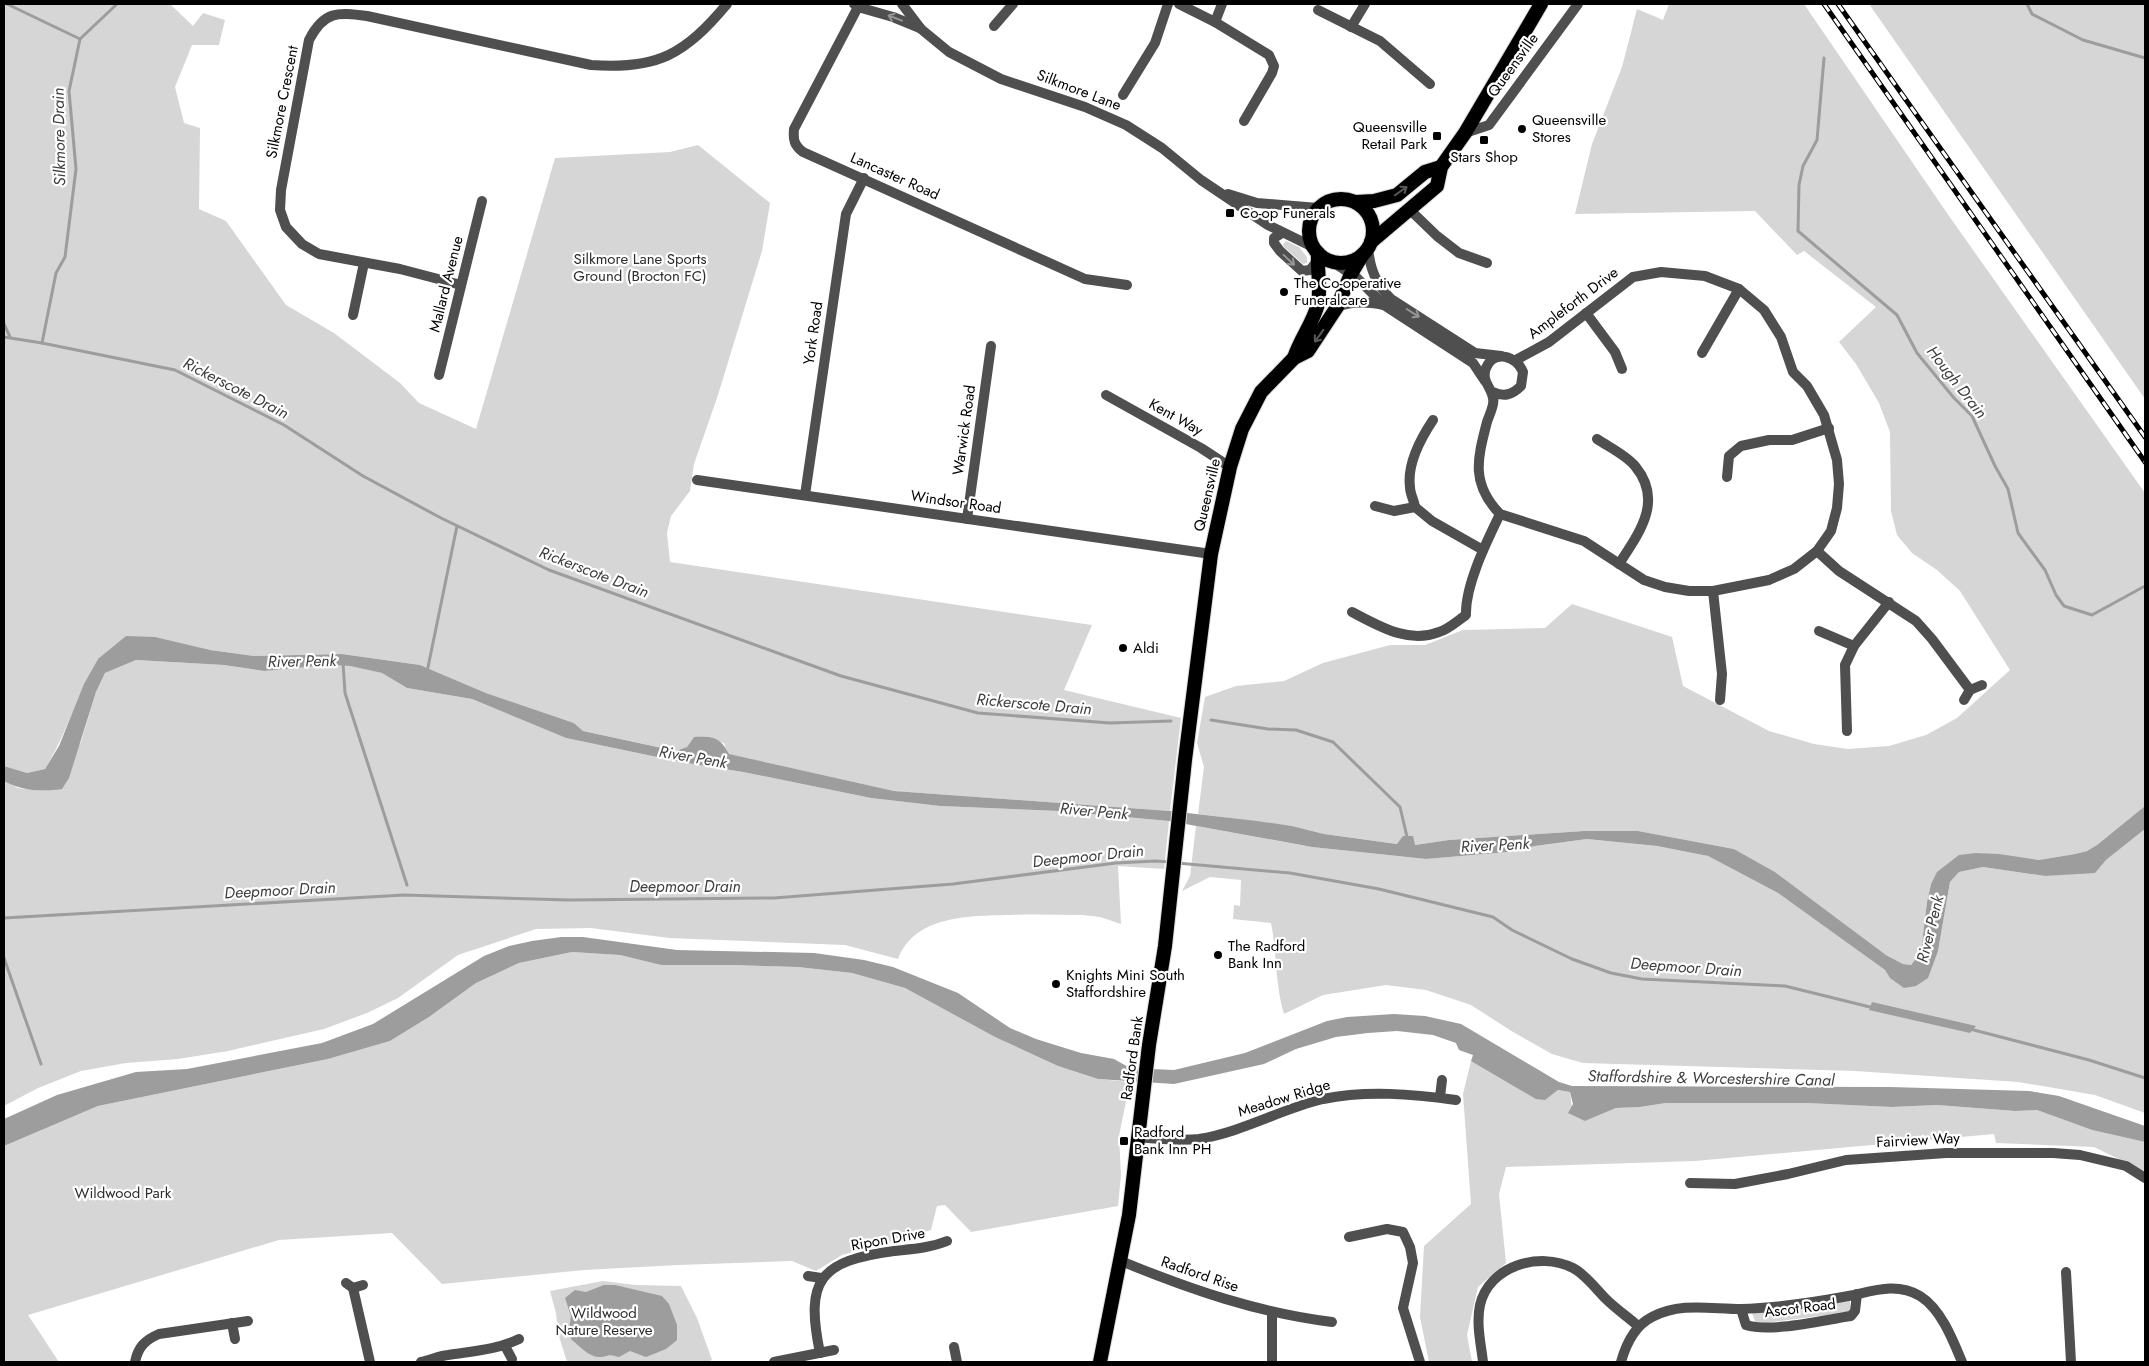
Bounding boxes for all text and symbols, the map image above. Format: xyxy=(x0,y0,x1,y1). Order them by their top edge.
one-way arrow xyxy=(888,13,903,22)
street label: Queensville xyxy=(1482,28,1544,101)
street label: Silkmore Crescent xyxy=(260,43,304,160)
street label: Silkmore Lane xyxy=(1034,64,1125,116)
water label: Silkmore Drain xyxy=(47,88,71,186)
place label: Queensville Stores xyxy=(1532,109,1606,148)
place label: Queensville Retail Park xyxy=(1353,116,1427,155)
marker: Queensville Stores xyxy=(1516,123,1528,135)
marker: Queensville Retail Park xyxy=(1431,130,1443,142)
marker: Stars Shop xyxy=(1478,134,1490,146)
place label: Stars Shop xyxy=(1450,146,1518,168)
street label: Lancaster Road xyxy=(847,147,943,205)
one-way arrow xyxy=(1394,186,1408,196)
place label: Co-op Funerals xyxy=(1240,202,1335,224)
marker: Co-op Funerals xyxy=(1224,207,1236,219)
street label: Mallard Avenue xyxy=(423,233,469,334)
park label: Silkmore Lane Sports Ground (Brocton FC) xyxy=(573,248,707,287)
one-way arrow xyxy=(1282,254,1295,266)
street label: Ampleforth Drive xyxy=(1523,261,1623,344)
place label: The Co-operative Funeralcare xyxy=(1294,272,1401,311)
marker: The Co-operative Funeralcare xyxy=(1278,286,1290,298)
street label: York Road xyxy=(798,300,828,366)
one-way arrow xyxy=(1405,308,1419,318)
one-way arrow xyxy=(1314,329,1324,343)
water label: Hough Drain xyxy=(1921,341,1993,423)
water label: Rickerscote Drain xyxy=(179,351,293,425)
street label: Warwick Road xyxy=(947,383,981,477)
street label: Kent Way xyxy=(1145,393,1207,441)
street label: Queensville xyxy=(1188,456,1226,534)
street label: Windsor Road xyxy=(909,485,1003,519)
water label: Rickerscote Drain xyxy=(536,541,652,603)
place label: Aldi xyxy=(1133,637,1159,659)
marker: Aldi xyxy=(1117,642,1129,654)
water label: River Penk xyxy=(268,649,338,673)
water label: Rickerscote Drain xyxy=(975,688,1093,720)
water label: River Penk xyxy=(657,740,730,774)
water label: River Penk xyxy=(1059,797,1130,826)
water label: River Penk xyxy=(1460,832,1531,858)
water label: Deepmoor Drain xyxy=(1031,839,1145,873)
water label: Deepmoor Drain xyxy=(629,875,741,898)
water label: Deepmoor Drain xyxy=(224,876,336,904)
water label: River Penk xyxy=(1911,892,1950,965)
place label: The Radford Bank Inn xyxy=(1228,935,1305,974)
marker: The Radford Bank Inn xyxy=(1212,949,1224,961)
water label: Deepmoor Drain xyxy=(1630,952,1742,982)
place label: Knights Mini South Staffordshire xyxy=(1066,964,1185,1003)
marker: Knights Mini South Staffordshire xyxy=(1050,978,1062,990)
street label: Radford Bank xyxy=(1115,1014,1149,1102)
water label: Staffordshire & Worcestershire Canal xyxy=(1587,1064,1836,1092)
street label: Meadow Ridge xyxy=(1235,1073,1333,1122)
place label: Radford Bank Inn PH xyxy=(1134,1121,1211,1160)
street label: Fairview Way xyxy=(1876,1127,1961,1153)
marker: Radford Bank Inn PH xyxy=(1118,1135,1130,1147)
park label: Wildwood Park xyxy=(75,1182,172,1204)
street label: Ripon Drive xyxy=(849,1222,927,1256)
street label: Radford Rise xyxy=(1158,1250,1242,1298)
street label: Ascot Road xyxy=(1763,1293,1837,1323)
park label: Wildwood Nature Reserve xyxy=(555,1302,653,1341)

